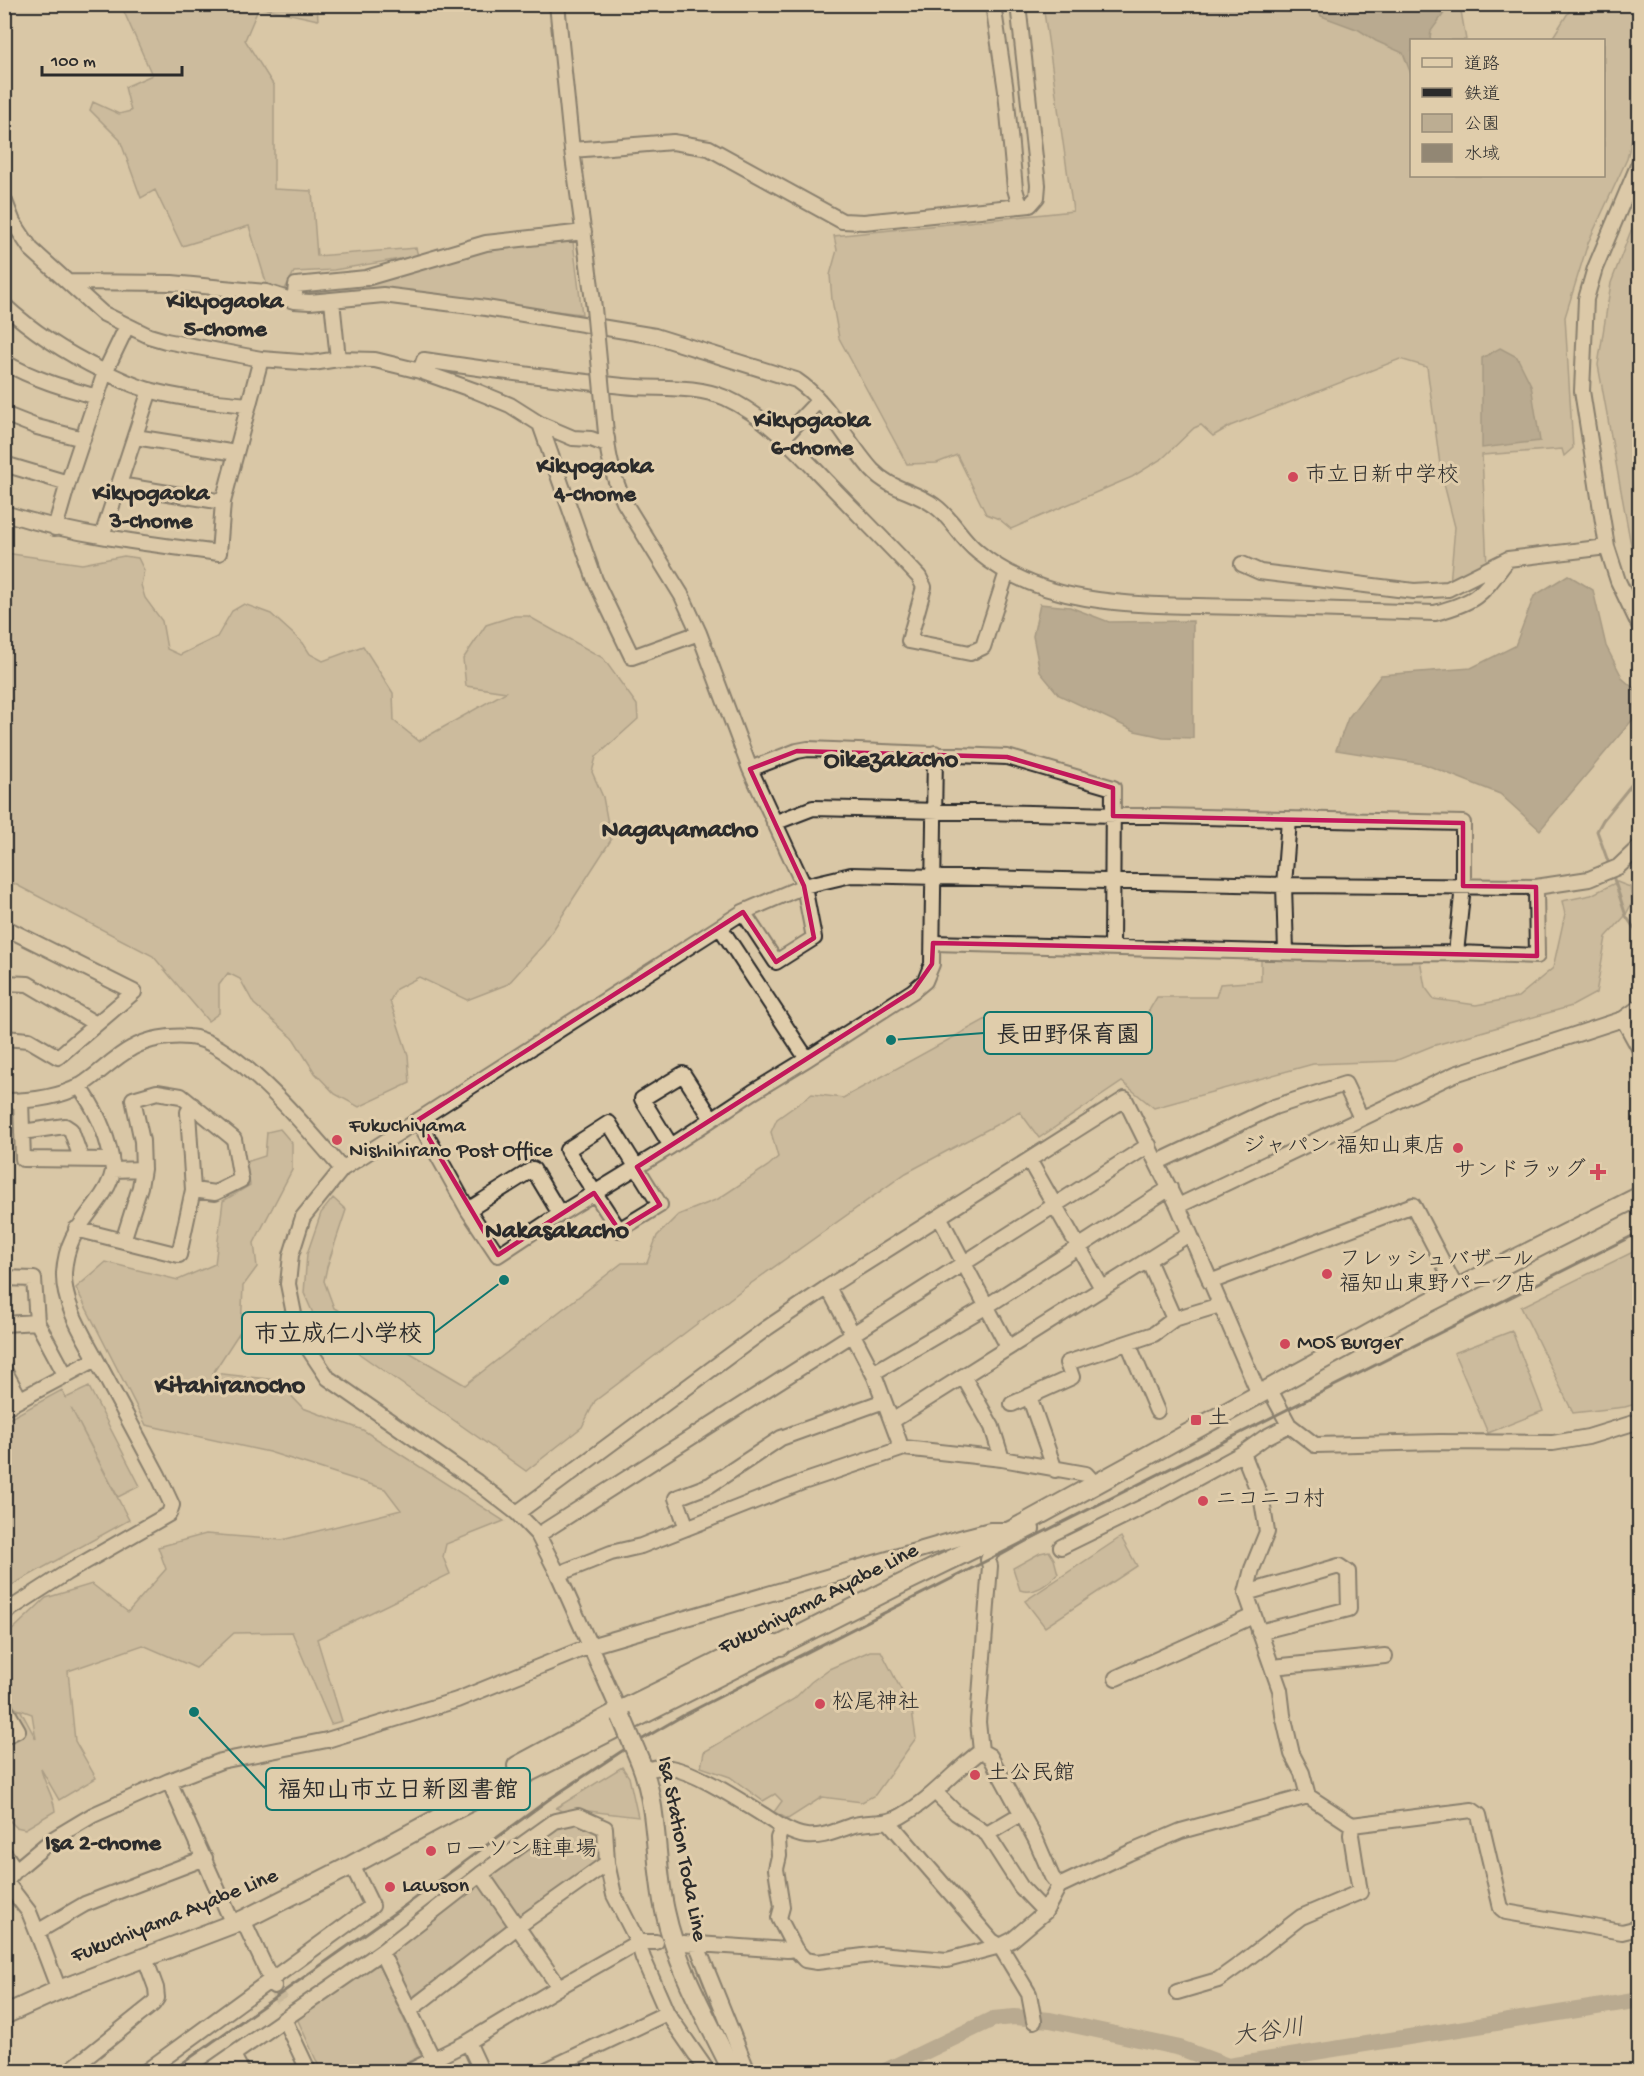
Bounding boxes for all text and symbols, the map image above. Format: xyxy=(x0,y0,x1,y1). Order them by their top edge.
scale bar xyxy=(42,39,182,77)
legend xyxy=(1410,39,1605,177)
text: 100 m xyxy=(50,52,96,73)
text: 道路 xyxy=(1464,54,1500,76)
text: 鉄道 xyxy=(1464,84,1500,106)
text: 公園 xyxy=(1464,115,1500,136)
text: 水域 xyxy=(1464,144,1500,166)
district label: Kikyogaoka 5-chome xyxy=(166,288,285,345)
district label: Kikyogaoka 6-chome xyxy=(753,407,872,464)
district label: Kikyogaoka 4-chome xyxy=(536,453,655,510)
place label: 市立日新中学校 xyxy=(1305,462,1459,490)
marker: 市立日新中学校 xyxy=(1286,470,1300,484)
district label: Kikyogaoka 3-chome xyxy=(92,480,211,537)
district label: Oikezakacho xyxy=(824,746,959,777)
district label: Nagayamacho xyxy=(601,816,759,847)
callout: 長田野保育園 xyxy=(984,1012,1152,1054)
text: 長田野保育園 xyxy=(996,1022,1140,1052)
place label: Fukuchiyama Nishihirano Post Office xyxy=(348,1114,553,1165)
marker: Fukuchiyama Nishihirano Post Office xyxy=(330,1133,344,1147)
place label: ジャパン 福知山東店 xyxy=(1243,1134,1446,1161)
marker: ジャパン 福知山東店 xyxy=(1451,1141,1465,1155)
place label: サンドラッグ xyxy=(1454,1158,1586,1185)
marker: サンドラッグ xyxy=(1591,1165,1605,1179)
district label: Nakasakacho xyxy=(485,1217,629,1248)
place label: フレッシュバザール 福知山東野パーク店 xyxy=(1339,1248,1537,1299)
marker: フレッシュバザール 福知山東野パーク店 xyxy=(1320,1267,1334,1281)
callout: 市立成仁小学校 xyxy=(242,1312,434,1354)
text: 市立成仁小学校 xyxy=(254,1321,422,1351)
place label: MOS Burger xyxy=(1297,1331,1404,1357)
marker: MOS Burger xyxy=(1278,1337,1292,1351)
district label: Kitahiranocho xyxy=(154,1372,306,1403)
place label: 土 xyxy=(1208,1407,1230,1433)
marker: 土 xyxy=(1189,1413,1203,1427)
place label: ニコニコ村 xyxy=(1215,1488,1325,1514)
marker: ニコニコ村 xyxy=(1196,1494,1210,1508)
street label: Fukuchiyama Ayabe Line xyxy=(714,1538,924,1662)
place label: 松尾神社 xyxy=(832,1690,920,1717)
marker: 松尾神社 xyxy=(813,1697,827,1711)
street label: Isa Station Toda Line xyxy=(650,1754,712,1944)
place label: 土公民館 xyxy=(987,1761,1075,1788)
callout: 福知山市立日新図書館 xyxy=(266,1768,530,1810)
marker: 土公民館 xyxy=(968,1768,982,1782)
text: 福知山市立日新図書館 xyxy=(278,1777,518,1807)
district label: Isa 2-chome xyxy=(45,1830,163,1859)
place label: ローソン駐車場 xyxy=(443,1836,597,1864)
marker: ローソン駐車場 xyxy=(424,1844,438,1858)
street label: Fukuchiyama Ayabe Line xyxy=(67,1863,283,1971)
place label: Lawson xyxy=(402,1874,470,1900)
marker: Lawson xyxy=(383,1880,397,1894)
water label: 大谷川 xyxy=(1231,2015,1307,2053)

